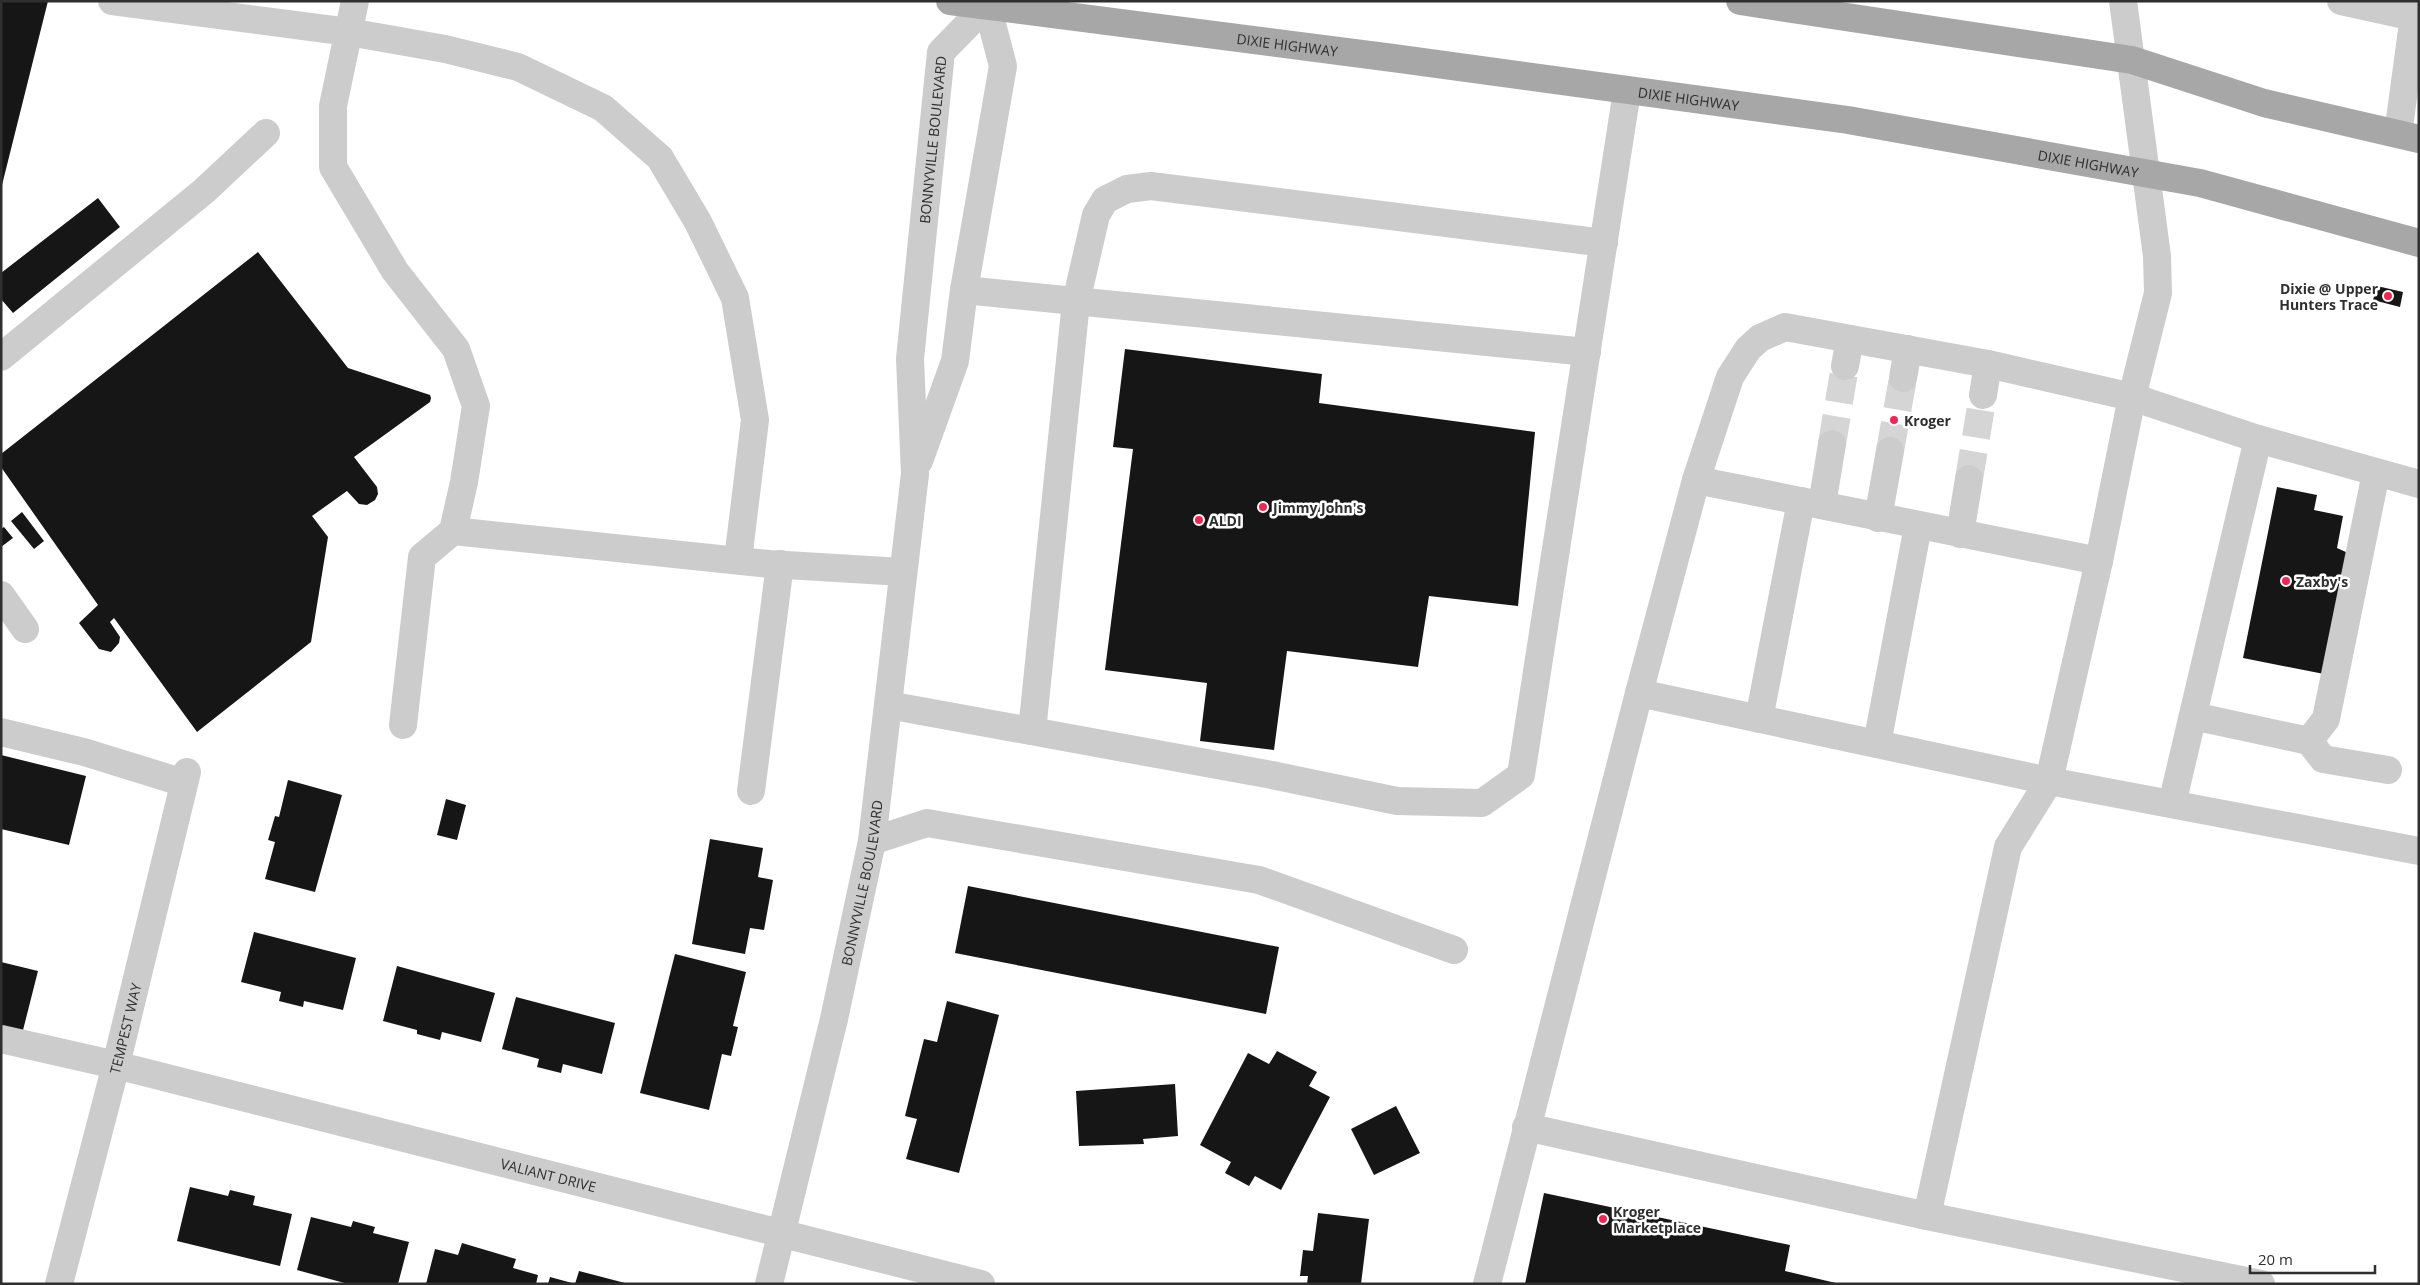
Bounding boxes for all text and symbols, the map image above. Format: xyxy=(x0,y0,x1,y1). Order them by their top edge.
street label: DIXIE HIGHWAY xyxy=(1235,28,1339,60)
street label: BONNYVILLE BOULEVARD xyxy=(914,55,950,224)
street label: DIXIE HIGHWAY xyxy=(1637,82,1741,115)
street label: DIXIE HIGHWAY xyxy=(2036,145,2140,181)
place label: Dixie @ Upper Hunters Trace xyxy=(2279,279,2379,314)
marker: Dixie @ Upper Hunters Trace xyxy=(2382,290,2394,302)
place label: Kroger xyxy=(1904,411,1952,430)
marker: Kroger xyxy=(1888,414,1900,426)
place label: Jimmy John's xyxy=(1271,498,1363,517)
marker: Jimmy John's xyxy=(1257,501,1269,513)
place label: ALDI xyxy=(1209,511,1242,530)
marker: ALDI xyxy=(1193,514,1205,526)
place label: Zaxby's xyxy=(2296,572,2348,591)
marker: Zaxby's xyxy=(2280,575,2292,587)
street label: BONNYVILLE BOULEVARD xyxy=(836,799,886,967)
street label: TEMPEST WAY xyxy=(105,981,145,1076)
street label: VALIANT DRIVE xyxy=(499,1153,598,1196)
place label: Kroger Marketplace xyxy=(1613,1202,1701,1237)
marker: Kroger Marketplace xyxy=(1597,1213,1609,1225)
scale bar xyxy=(2250,1242,2375,1274)
text: 20 m xyxy=(2258,1249,2293,1269)

